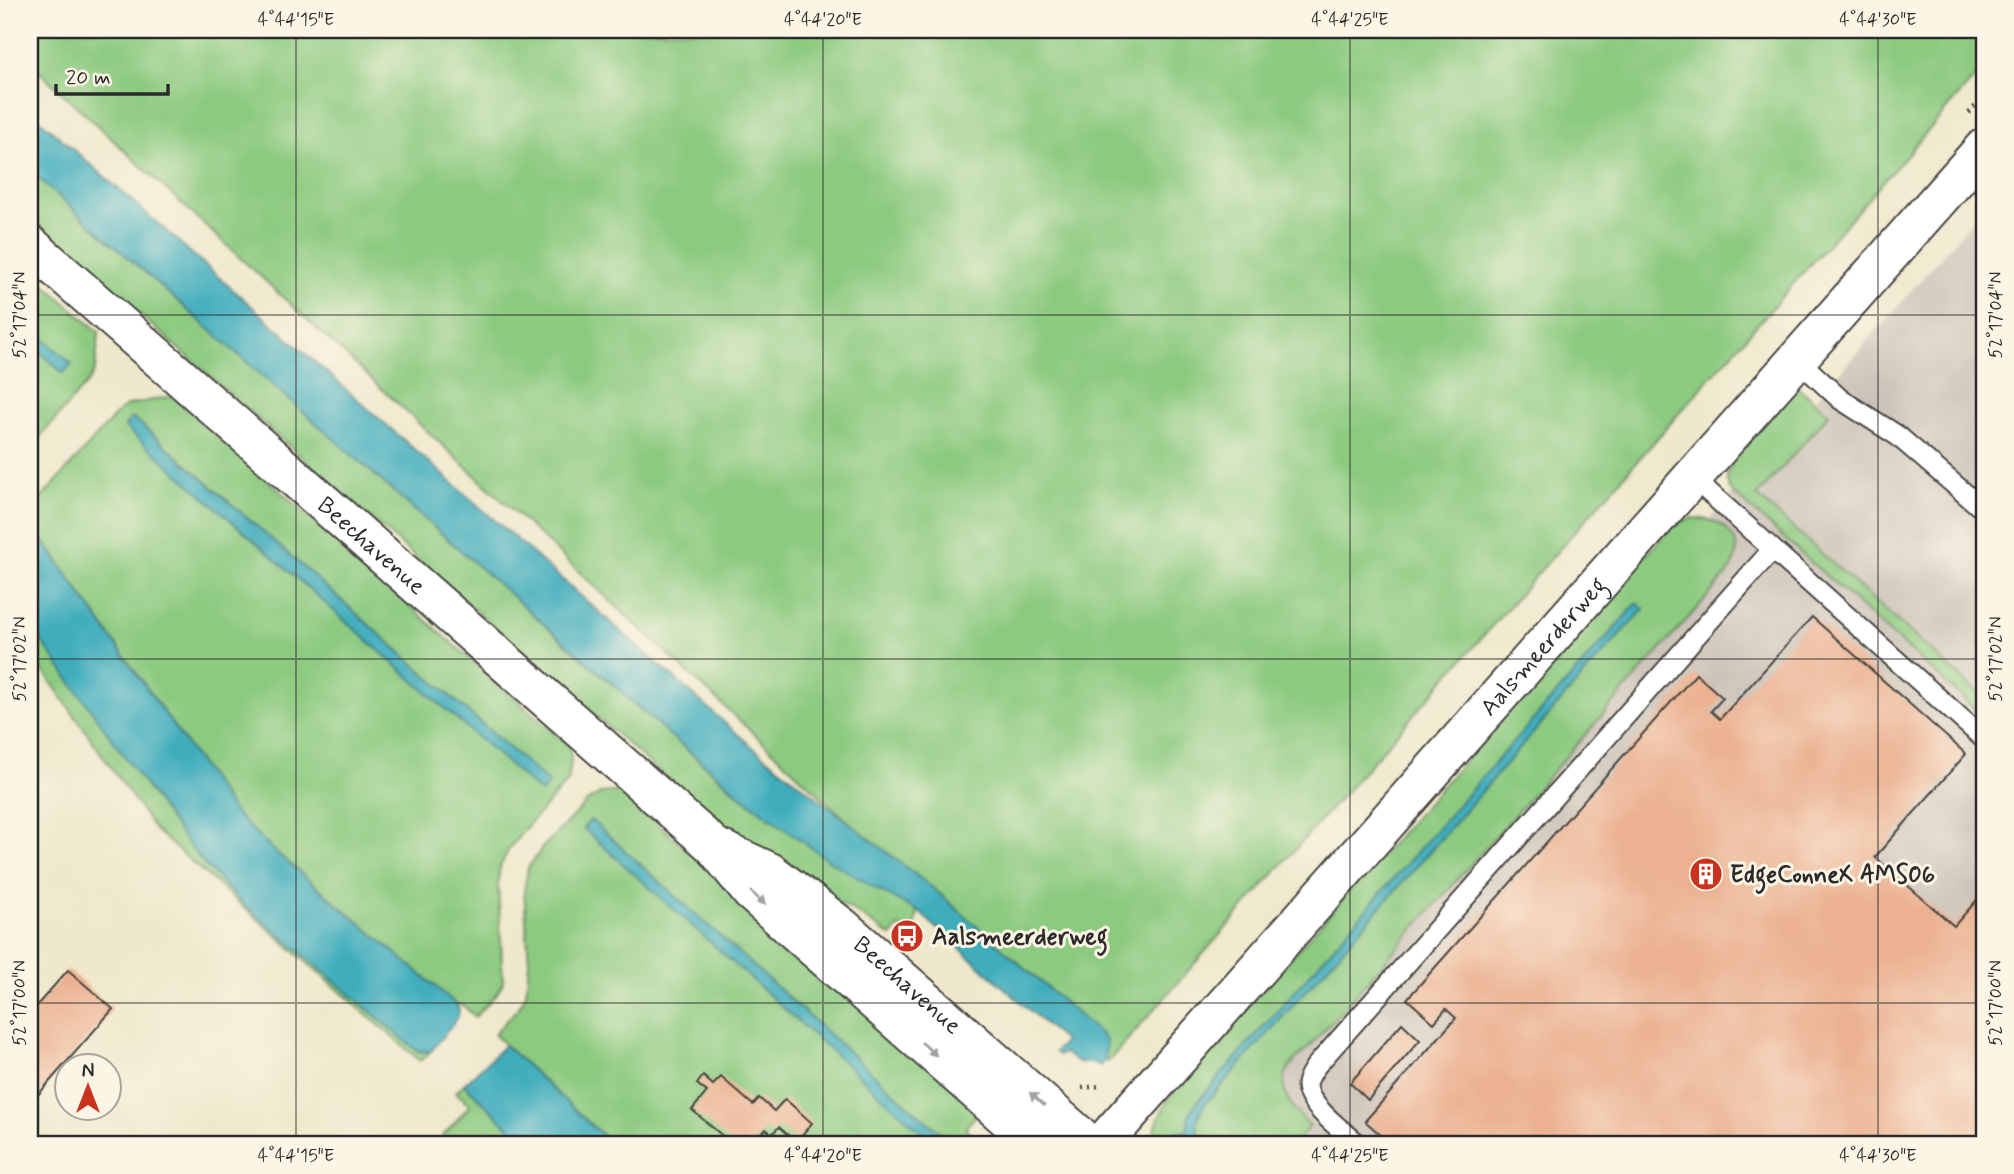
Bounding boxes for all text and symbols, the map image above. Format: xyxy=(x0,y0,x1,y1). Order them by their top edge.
text: 4°44'15"E xyxy=(258,8,334,32)
text: 4°44'20"E xyxy=(784,8,862,32)
text: 4°44'25"E xyxy=(1311,8,1389,32)
text: 4°44'30"E xyxy=(1839,8,1917,32)
scale bar xyxy=(56,52,168,96)
text: 20 m xyxy=(66,64,111,92)
text: 52°17'04"N xyxy=(8,272,32,358)
text: 52°17'04"N xyxy=(1984,272,2008,358)
street label: Beechavenue xyxy=(310,491,432,603)
street label: Aalsmeerderweg xyxy=(1474,571,1616,723)
text: 52°17'02"N xyxy=(8,616,32,702)
text: 52°17'02"N xyxy=(1984,616,2008,702)
building icon: EdgeConneX AMS06 xyxy=(1687,855,1725,893)
place label: EdgeConneX AMS06 xyxy=(1730,860,1935,894)
one-way arrow xyxy=(749,890,767,906)
bus stop icon: Aalsmeerderweg xyxy=(888,917,926,955)
place label: Aalsmeerderweg xyxy=(932,922,1108,956)
street label: Beechavenue xyxy=(846,930,968,1042)
text: 52°17'00"N xyxy=(8,960,32,1046)
text: 52°17'00"N xyxy=(1984,960,2008,1046)
one-way arrow xyxy=(920,1041,938,1057)
north arrow xyxy=(52,1052,122,1122)
text: N xyxy=(82,1059,94,1084)
one-way arrow xyxy=(1029,1092,1046,1107)
text: 4°44'15"E xyxy=(258,1144,334,1168)
text: 4°44'20"E xyxy=(784,1144,862,1168)
text: 4°44'25"E xyxy=(1311,1144,1389,1168)
text: 4°44'30"E xyxy=(1839,1144,1917,1168)

